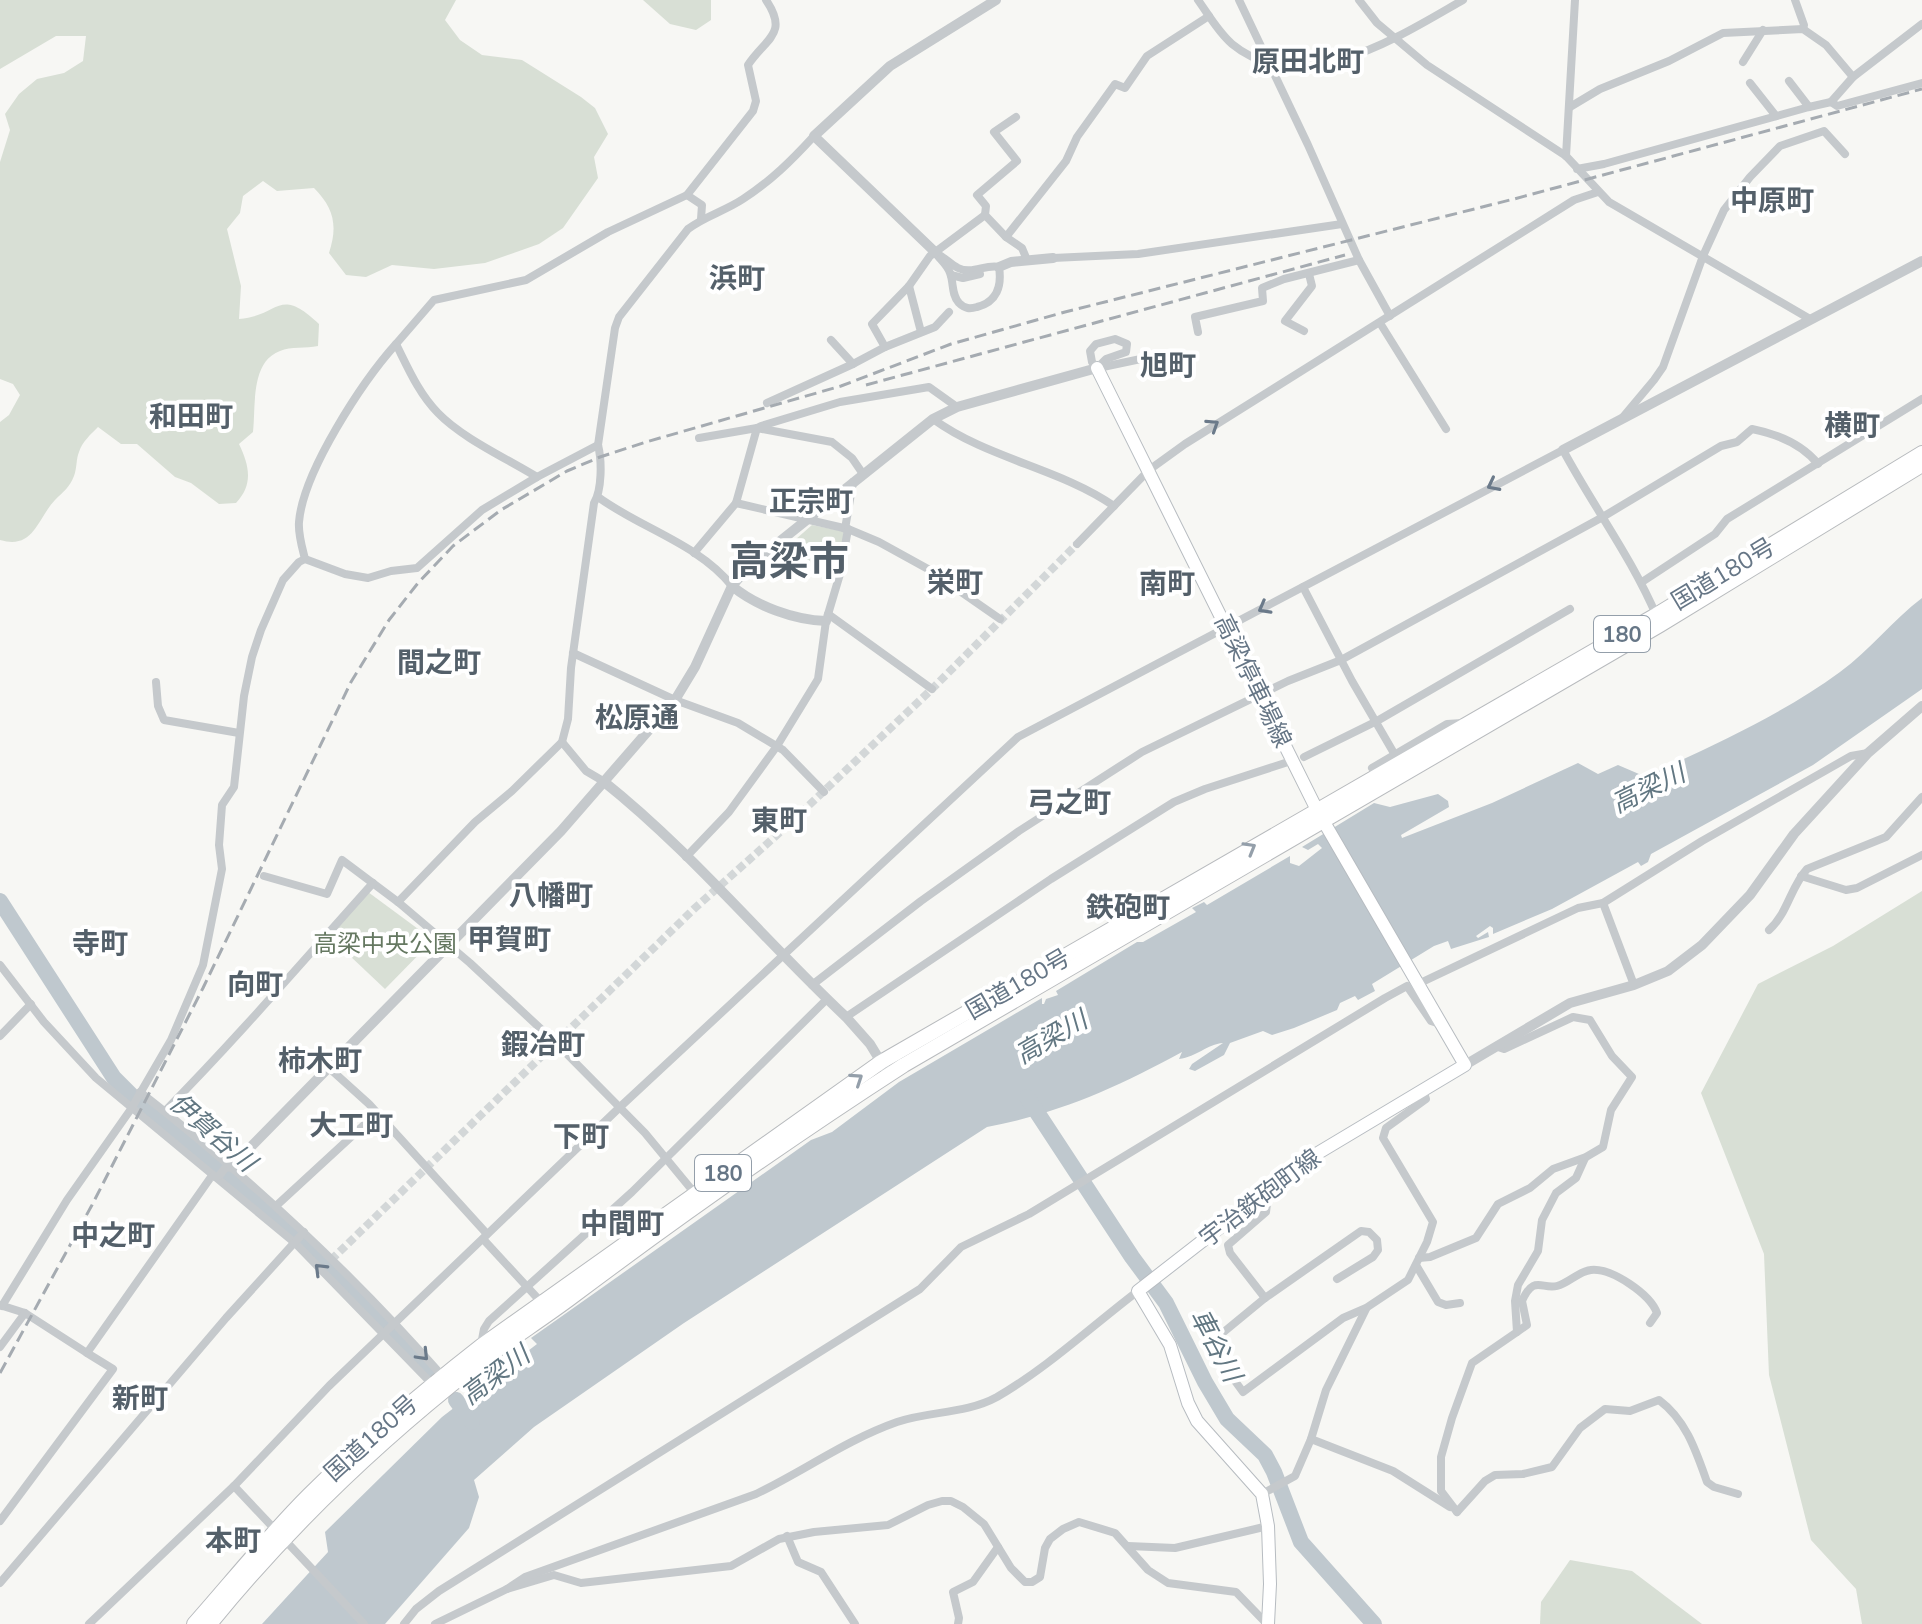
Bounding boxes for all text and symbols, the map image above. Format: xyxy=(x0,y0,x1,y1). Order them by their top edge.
district label: 原田北町 xyxy=(1252,43,1364,81)
district label: 中原町 xyxy=(1730,182,1814,220)
district label: 浜町 xyxy=(709,260,765,298)
district label: 旭町 xyxy=(1140,347,1196,385)
district label: 和田町 xyxy=(149,398,233,436)
district label: 横町 xyxy=(1824,407,1880,445)
one-way arrow xyxy=(1205,420,1219,435)
one-way arrow xyxy=(1487,476,1502,491)
district label: 正宗町 xyxy=(769,483,853,521)
street label: 国道180号 xyxy=(1665,531,1781,617)
district label: 高梁市 xyxy=(729,535,849,589)
district label: 栄町 xyxy=(927,564,983,602)
district label: 南町 xyxy=(1139,565,1195,603)
one-way arrow xyxy=(1258,598,1273,614)
street label: 高梁停車場線 xyxy=(1207,609,1299,753)
road number: 180 xyxy=(1594,616,1650,652)
district label: 間之町 xyxy=(397,644,481,682)
district label: 松原通 xyxy=(595,699,679,737)
water label: 高梁川 xyxy=(1605,754,1694,821)
district label: 弓之町 xyxy=(1027,784,1111,822)
district label: 東町 xyxy=(751,802,807,840)
one-way arrow xyxy=(1242,842,1256,858)
district label: 八幡町 xyxy=(509,877,593,915)
district label: 鉄砲町 xyxy=(1086,889,1170,927)
district label: 甲賀町 xyxy=(467,921,551,959)
district label: 寺町 xyxy=(72,925,128,963)
park label: 高梁中央公園 xyxy=(313,928,457,960)
street label: 国道180号 xyxy=(960,941,1076,1027)
district label: 向町 xyxy=(227,966,283,1004)
water label: 高梁川 xyxy=(1009,1001,1096,1072)
district label: 鍜冶町 xyxy=(501,1026,585,1064)
district label: 柿木町 xyxy=(278,1042,362,1080)
one-way arrow xyxy=(849,1074,863,1089)
water label: 伊賀谷川 xyxy=(162,1085,266,1182)
district label: 大工町 xyxy=(309,1107,393,1145)
district label: 下町 xyxy=(553,1118,609,1156)
street label: 宇治鉄砲町線 xyxy=(1193,1142,1327,1254)
road number: 180 xyxy=(695,1155,751,1191)
district label: 中間町 xyxy=(580,1205,664,1243)
district label: 中之町 xyxy=(71,1217,155,1255)
one-way arrow xyxy=(315,1264,329,1278)
water label: 車谷川 xyxy=(1182,1303,1251,1391)
water label: 高梁川 xyxy=(454,1336,539,1413)
one-way arrow xyxy=(413,1346,428,1360)
district label: 新町 xyxy=(112,1380,168,1418)
street label: 国道180号 xyxy=(317,1388,425,1488)
district label: 本町 xyxy=(205,1522,261,1560)

